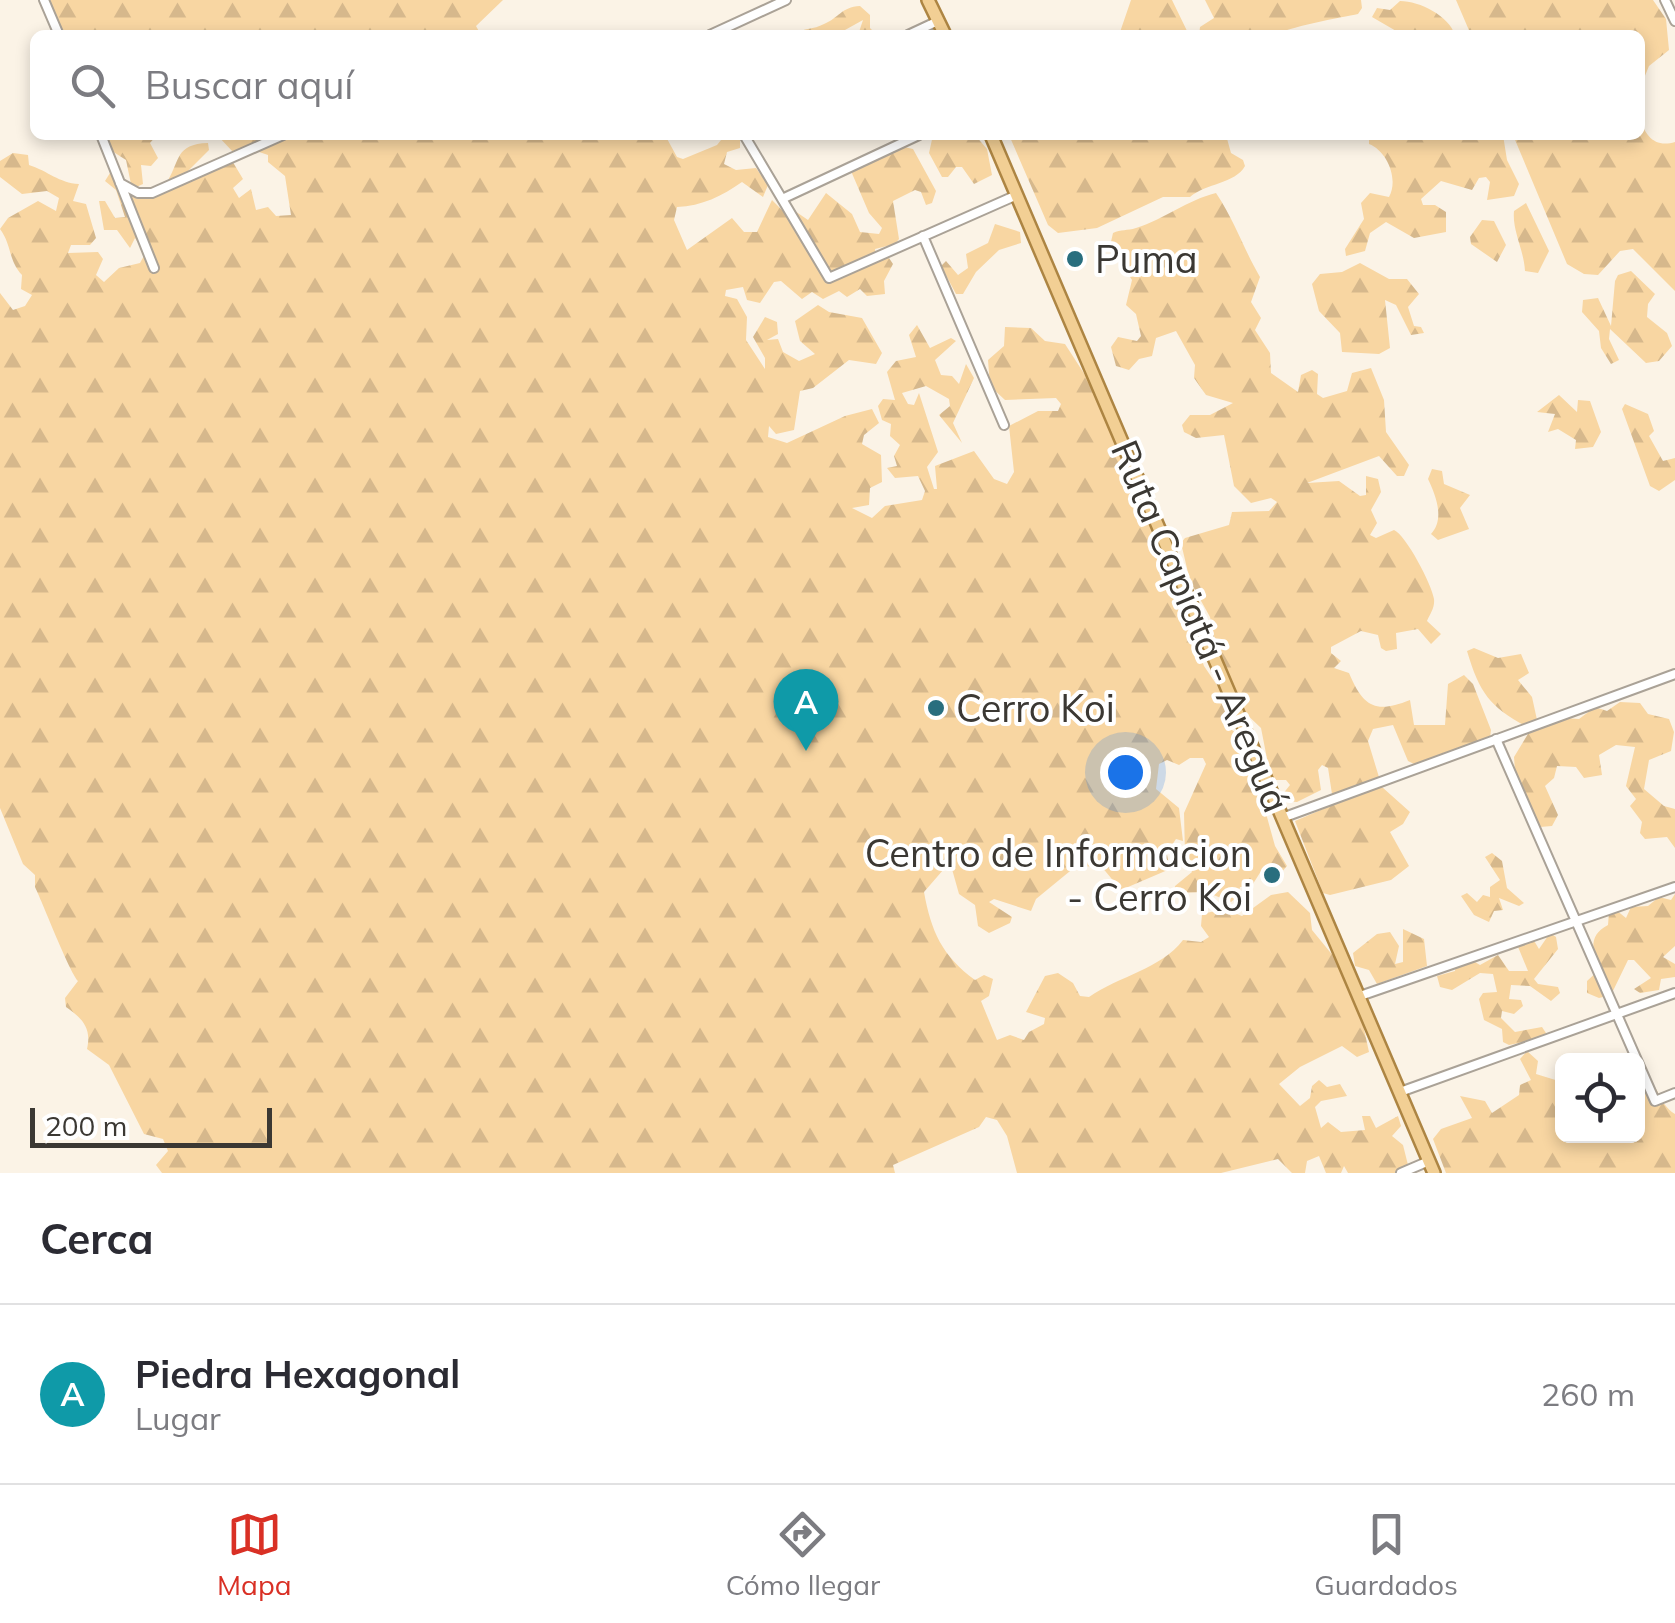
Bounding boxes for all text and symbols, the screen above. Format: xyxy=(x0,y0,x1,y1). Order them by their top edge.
search box xyxy=(30,30,1645,140)
icon: search xyxy=(65,58,120,113)
text: Buscar aquí xyxy=(145,61,353,109)
place label: Puma xyxy=(1095,235,1198,283)
marker: Puma xyxy=(1064,248,1086,270)
street label: Ruta Capiatá - Areguá xyxy=(1101,433,1301,819)
pin: A xyxy=(774,668,838,751)
place label: Cerro Koi xyxy=(956,684,1115,732)
marker: Cerro Koi xyxy=(925,697,947,719)
your location xyxy=(1100,747,1151,798)
place label: Centro de Informacion - Cerro Koi xyxy=(865,829,1252,921)
marker: Centro de Informacion - Cerro Koi xyxy=(1261,864,1283,886)
map controls xyxy=(1555,1053,1645,1143)
button: locate xyxy=(1555,1053,1645,1143)
scale bar xyxy=(30,1103,272,1148)
text: 200 m xyxy=(45,1108,127,1143)
text: Cerca xyxy=(40,1212,154,1265)
text: Piedra Hexagonal xyxy=(135,1350,460,1398)
text: A xyxy=(60,1374,85,1414)
text: 260 m xyxy=(1541,1374,1635,1414)
text: Lugar xyxy=(135,1398,221,1438)
tab: Mapa xyxy=(217,1507,292,1602)
tab: Cómo llegar xyxy=(726,1507,880,1602)
tab: Guardados xyxy=(1314,1507,1458,1602)

